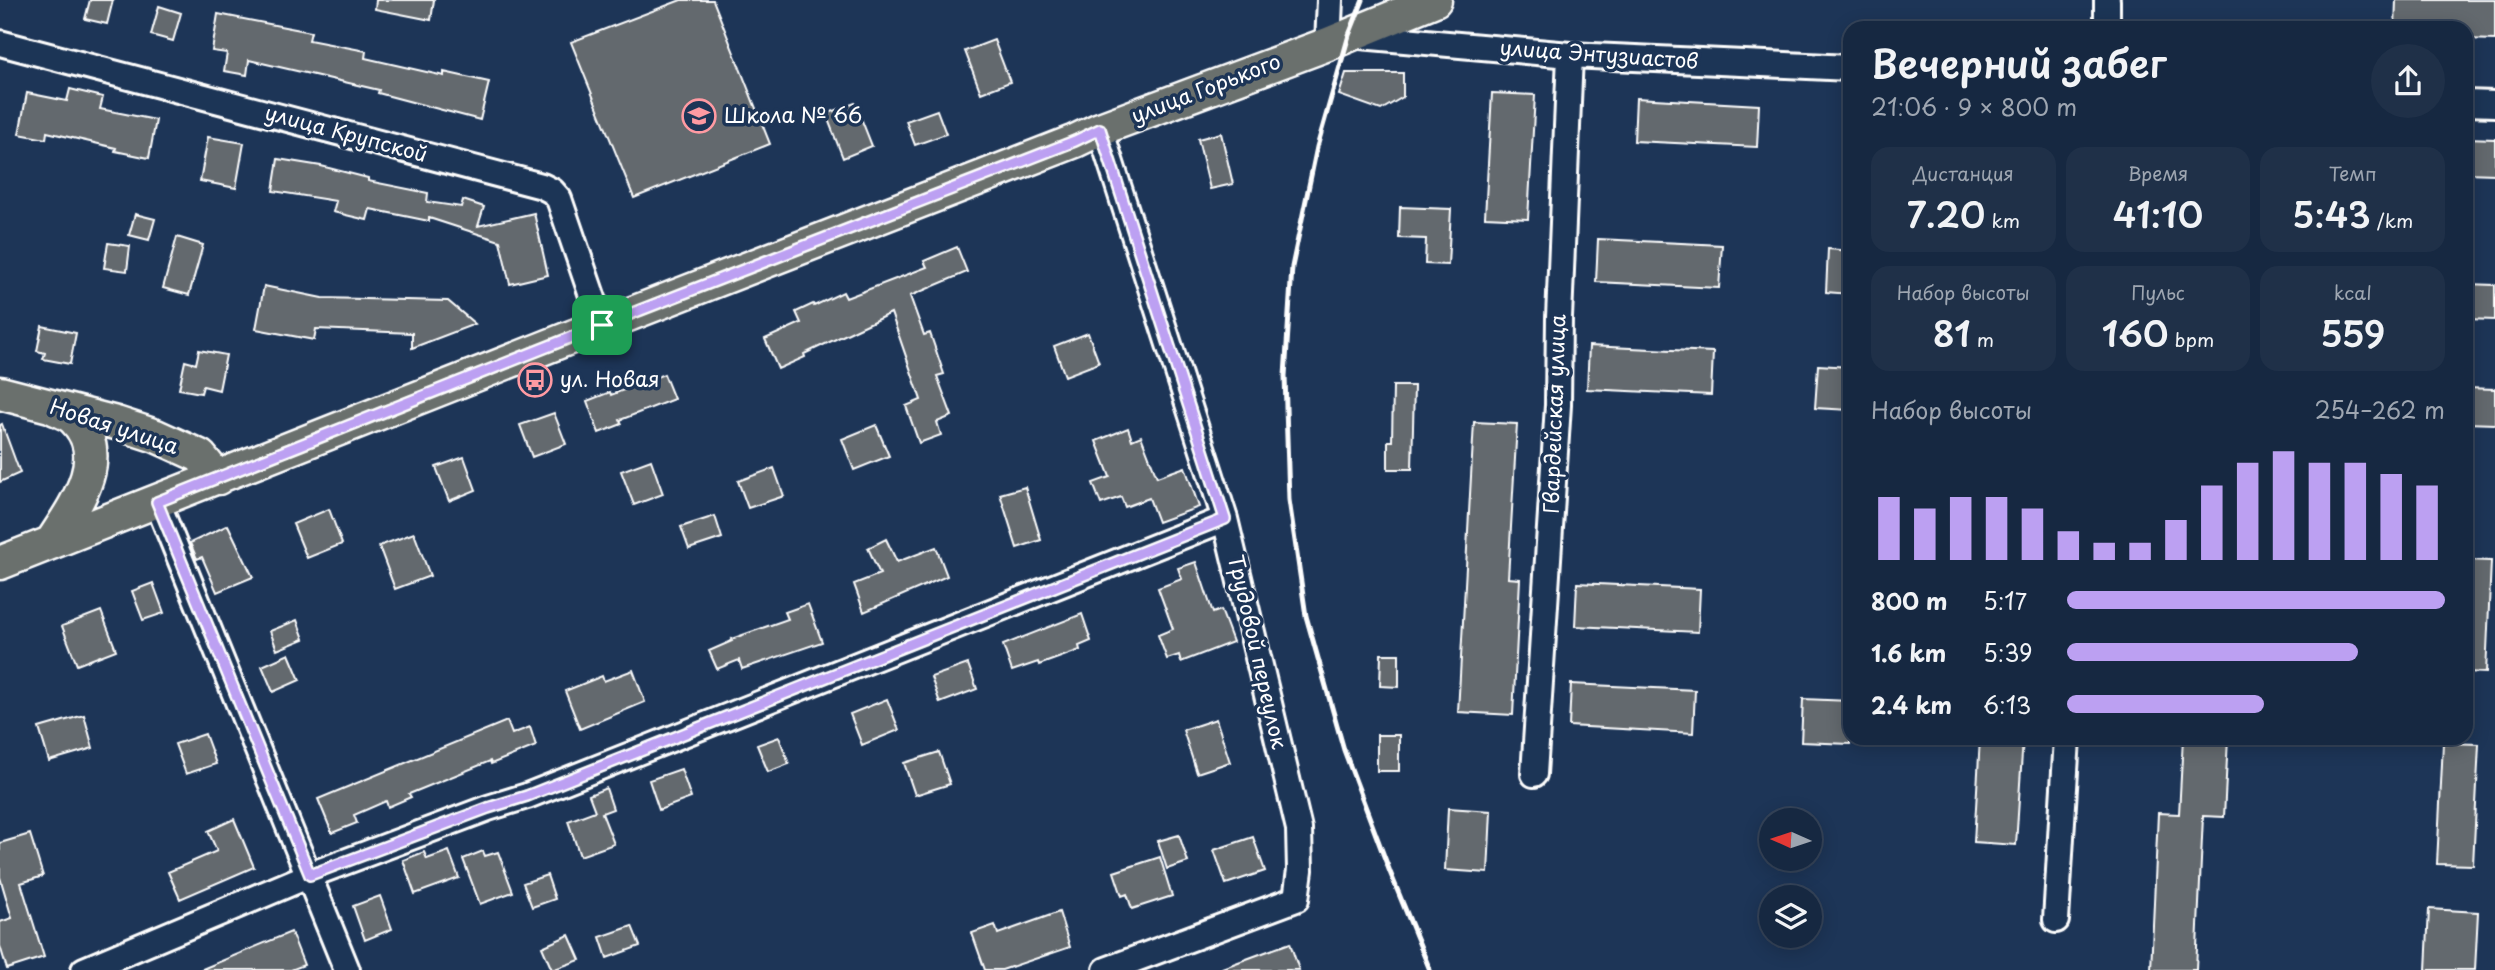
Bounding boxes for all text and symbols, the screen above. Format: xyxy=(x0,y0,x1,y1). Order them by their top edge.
street label: улица Энтузиастов xyxy=(1499,30,1700,76)
text: Вечерний забег xyxy=(1871,34,2167,91)
street label: улица Горького xyxy=(1126,44,1285,130)
button: share xyxy=(2371,44,2445,118)
text: 21:06 · 9 × 800 m xyxy=(1871,89,2077,124)
street label: улица Крупской xyxy=(262,95,431,169)
school or university icon: Школа № 66 xyxy=(680,97,718,135)
place label: Школа № 66 xyxy=(724,98,862,130)
text: Дистанция xyxy=(1913,159,2014,187)
text: Время xyxy=(2128,159,2188,187)
text: Темп xyxy=(2329,159,2377,187)
text: 7.20 xyxy=(1907,187,1985,240)
text: 41:10 xyxy=(2113,187,2203,240)
text: 5:43 xyxy=(2292,187,2371,240)
text: km xyxy=(1985,206,2020,234)
text: /km xyxy=(2371,206,2413,234)
text: Набор высоты xyxy=(1897,278,2030,306)
text: Пульс xyxy=(2131,278,2185,306)
text: kcal xyxy=(2334,278,2372,306)
pin xyxy=(572,295,632,355)
icon: arrive xyxy=(583,306,621,344)
text: 81 xyxy=(1933,306,1971,359)
text: 160 xyxy=(2102,306,2169,359)
text: 559 xyxy=(2320,306,2385,359)
street label: Гвардейская улица xyxy=(1534,313,1573,514)
text: m xyxy=(1971,325,1994,353)
text: bpm xyxy=(2169,325,2214,353)
bus stop icon: ул. Новая xyxy=(516,361,554,399)
place label: ул. Новая xyxy=(560,362,660,394)
street label: Новая улица xyxy=(46,389,184,461)
text: Набор высоты xyxy=(1871,392,2032,427)
text: 254–262 m xyxy=(2315,392,2445,427)
street label: Трудовой переулок xyxy=(1221,551,1297,752)
text: 800 m xyxy=(1871,583,1948,618)
text: 5:17 xyxy=(1983,583,2027,618)
text: 1.6 km xyxy=(1871,635,1946,670)
text: 5:39 xyxy=(1983,635,2033,670)
text: 2.4 km xyxy=(1871,687,1952,722)
text: 6:13 xyxy=(1983,687,2031,722)
north arrow xyxy=(1759,808,1822,872)
map controls xyxy=(1759,808,1822,948)
button: layers xyxy=(1759,885,1822,948)

